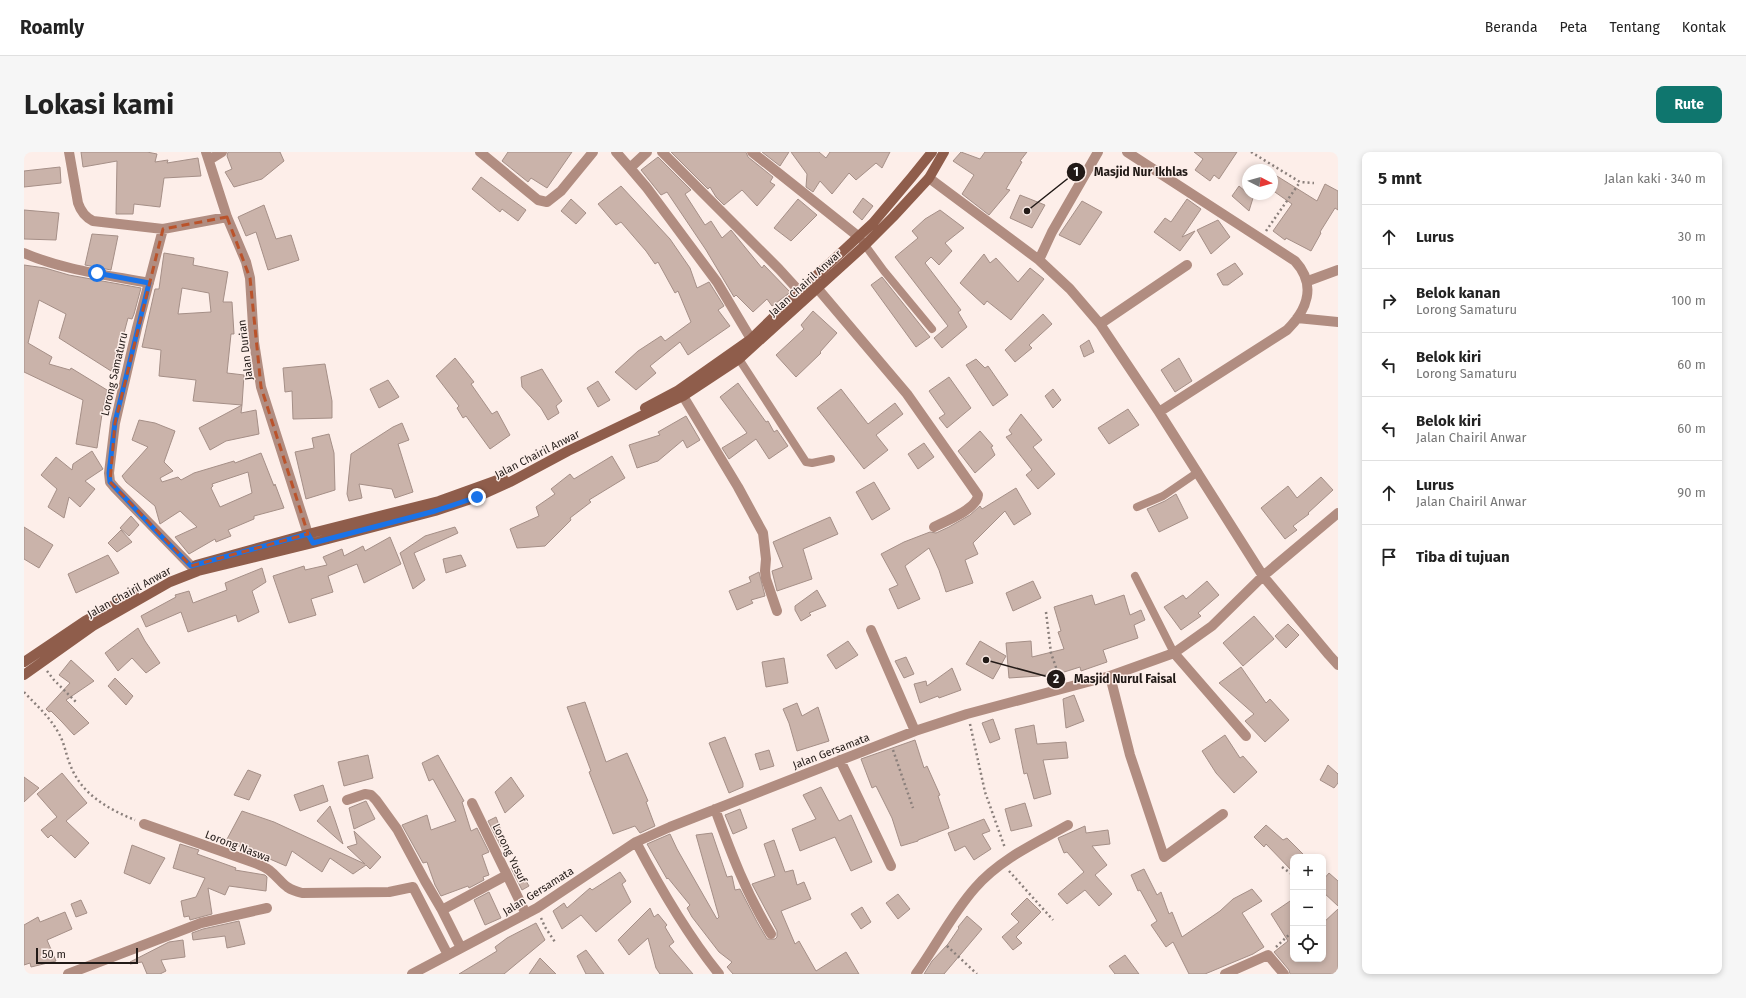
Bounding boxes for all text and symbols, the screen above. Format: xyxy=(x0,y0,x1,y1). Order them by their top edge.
text: Roamly xyxy=(20,16,84,39)
text: Beranda xyxy=(1485,19,1538,36)
text: Peta xyxy=(1560,19,1587,36)
text: Tentang xyxy=(1609,19,1660,36)
text: Kontak xyxy=(1682,19,1726,36)
button: Rute xyxy=(1656,86,1722,123)
text: Lokasi kami xyxy=(24,88,174,121)
callout: Masjid Nur Ikhlas xyxy=(1066,160,1195,184)
north arrow xyxy=(1242,164,1278,200)
text: 1 xyxy=(1073,165,1079,179)
text: Masjid Nur Ikhlas xyxy=(1094,165,1188,179)
text: 5 mnt xyxy=(1378,168,1422,189)
text: Jalan kaki · 340 m xyxy=(1604,171,1706,186)
icon: ahead xyxy=(1378,226,1400,248)
text: Lurus xyxy=(1416,228,1454,246)
text: 30 m xyxy=(1678,229,1706,244)
street label: Jalan Chairil Anwar xyxy=(766,247,845,319)
route start xyxy=(88,264,106,282)
text: Belok kanan xyxy=(1416,284,1500,302)
icon: right xyxy=(1378,290,1400,312)
text: 100 m xyxy=(1671,293,1706,308)
text: Lorong Samaturu xyxy=(1416,302,1517,317)
street label: Jalan Durian xyxy=(235,319,256,381)
street label: Lorong Samaturu xyxy=(99,331,130,417)
text: Belok kiri xyxy=(1416,348,1481,366)
icon: left xyxy=(1378,354,1400,376)
text: 60 m xyxy=(1677,357,1706,372)
text: Lorong Samaturu xyxy=(1416,366,1517,381)
text: Belok kiri xyxy=(1416,412,1481,430)
icon: left xyxy=(1378,418,1400,440)
text: 60 m xyxy=(1677,421,1706,436)
street label: Jalan Chairil Anwar xyxy=(493,427,583,481)
text: Jalan Chairil Anwar xyxy=(1416,430,1527,445)
text: Lurus xyxy=(1416,476,1454,494)
icon: ahead xyxy=(1378,482,1400,504)
text: 90 m xyxy=(1677,485,1706,500)
route end xyxy=(468,488,486,506)
text: Jalan Chairil Anwar xyxy=(1416,494,1527,509)
icon: arrive xyxy=(1378,546,1400,568)
text: Tiba di tujuan xyxy=(1416,548,1510,566)
street label: Jalan Chairil Anwar xyxy=(85,564,174,621)
callout: Masjid Nurul Faisal xyxy=(1046,667,1184,691)
text: 2 xyxy=(1053,672,1059,686)
text: Masjid Nurul Faisal xyxy=(1074,672,1177,686)
street label: Jalan Gersamata xyxy=(791,731,871,772)
street label: Lorong Yusuf xyxy=(490,822,530,886)
street label: Lorong Naswa xyxy=(203,828,272,865)
map controls xyxy=(1290,854,1326,962)
button: + xyxy=(1290,854,1326,890)
street label: Jalan Gersamata xyxy=(500,864,576,918)
button: − xyxy=(1290,890,1326,926)
button: locate xyxy=(1290,926,1326,962)
scale bar xyxy=(36,946,138,965)
text: 50 m xyxy=(42,948,66,961)

